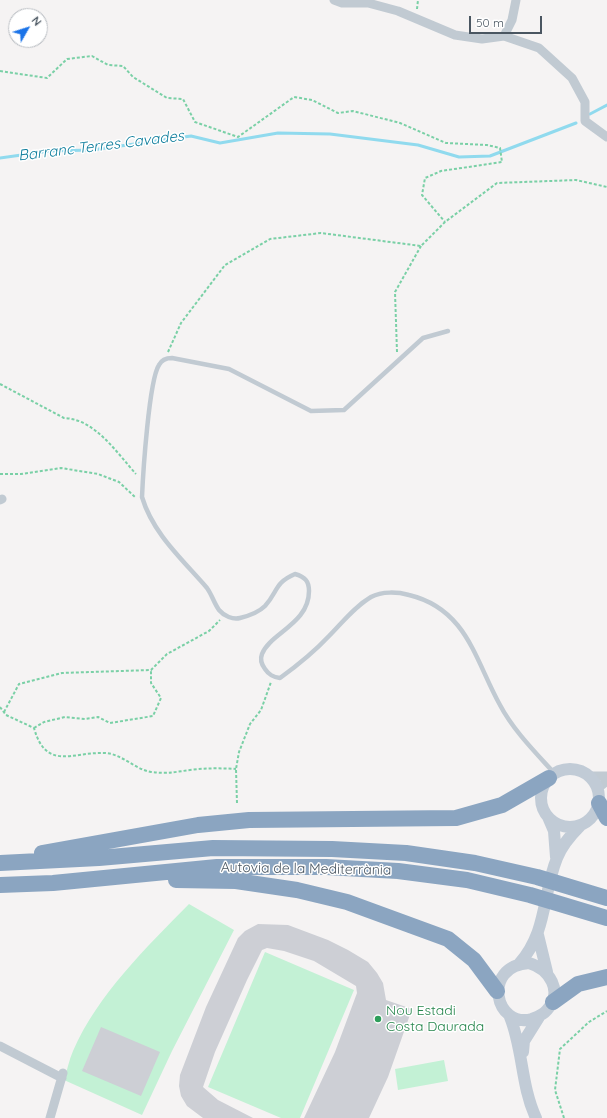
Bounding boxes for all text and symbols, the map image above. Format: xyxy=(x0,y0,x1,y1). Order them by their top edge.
north arrow xyxy=(8,8,48,48)
scale bar xyxy=(471,8,544,34)
text: N xyxy=(29,14,45,29)
text: 50 m xyxy=(476,15,504,30)
water label: Barranc Terres Cavades xyxy=(17,127,185,165)
street label: Autovia de la Mediterrània xyxy=(221,859,391,879)
place label: Nou Estadi Costa Daurada xyxy=(386,1003,484,1036)
marker: Nou Estadi Costa Daurada xyxy=(373,1014,383,1024)

